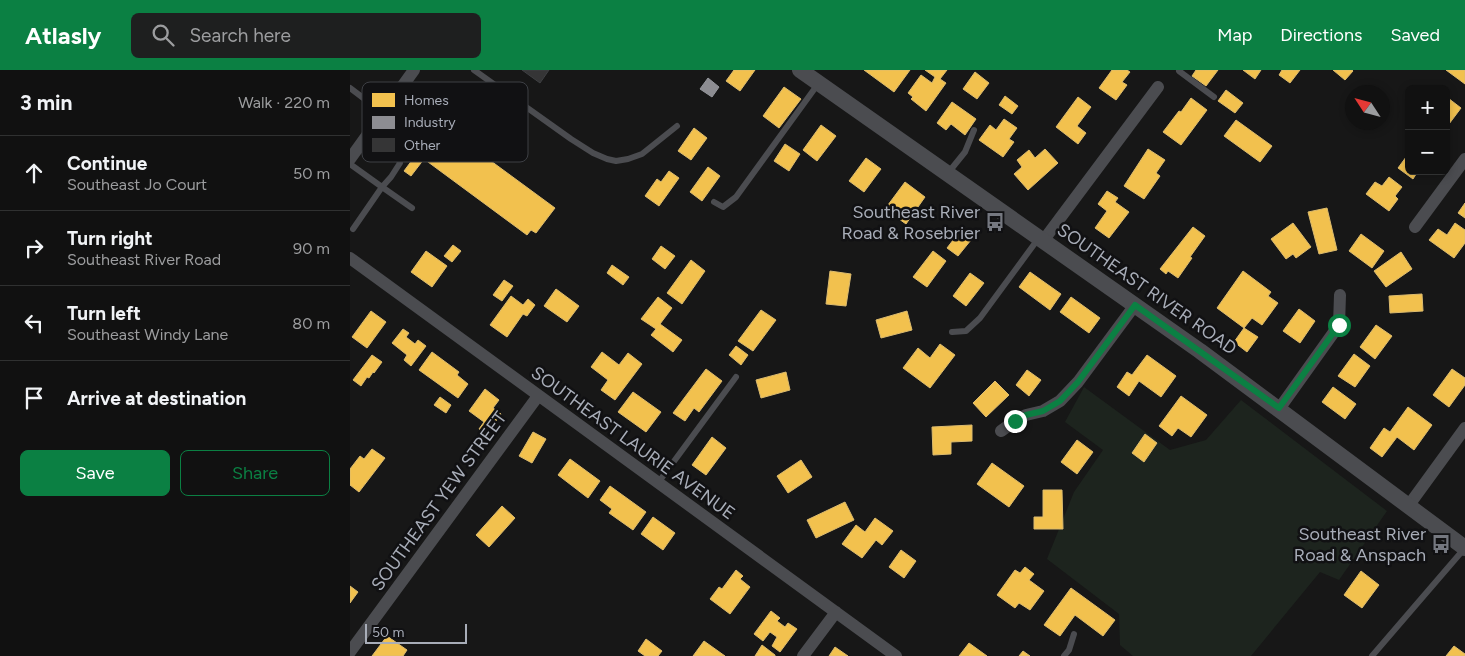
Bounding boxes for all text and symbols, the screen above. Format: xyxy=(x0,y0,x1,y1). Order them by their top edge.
search box xyxy=(131,13,481,58)
text: Atlasly xyxy=(25,21,101,50)
icon: search xyxy=(149,21,177,49)
text: Search here xyxy=(189,24,291,47)
text: Map xyxy=(1217,24,1252,46)
text: Directions xyxy=(1280,24,1362,46)
text: Saved xyxy=(1390,24,1440,46)
legend xyxy=(362,82,528,162)
north arrow xyxy=(1345,85,1390,130)
map controls xyxy=(1405,85,1450,175)
button: + xyxy=(1405,85,1450,130)
text: 3 min xyxy=(20,90,72,115)
text: Homes xyxy=(404,92,449,109)
text: Walk · 220 m xyxy=(238,93,330,112)
text: Industry xyxy=(404,114,456,131)
button: − xyxy=(1405,130,1450,175)
text: Other xyxy=(404,137,441,154)
text: Continue xyxy=(67,152,147,175)
icon: ahead xyxy=(20,159,48,187)
text: 50 m xyxy=(293,164,330,183)
text: Southeast Jo Court xyxy=(67,175,207,194)
place label: Southeast River Road & Rosebrier xyxy=(841,201,980,244)
bus stop icon: Southeast River Road & Rosebrier xyxy=(984,211,1006,233)
street label: SOUTHEAST RIVER ROAD xyxy=(1053,219,1241,359)
text: Turn right xyxy=(67,227,153,250)
icon: right xyxy=(20,234,48,262)
text: 90 m xyxy=(293,239,330,258)
text: Southeast River Road xyxy=(67,250,221,269)
text: Turn left xyxy=(67,302,141,325)
icon: left xyxy=(20,309,48,337)
text: 80 m xyxy=(292,314,330,333)
route start xyxy=(1328,314,1351,337)
text: Southeast Windy Lane xyxy=(67,325,228,344)
street label: SOUTHEAST LAURIE AVENUE xyxy=(527,362,739,524)
icon: arrive xyxy=(20,384,48,412)
text: Arrive at destination xyxy=(67,387,246,410)
street label: SOUTHEAST YEW STREET xyxy=(367,407,511,595)
route end xyxy=(1004,410,1027,433)
button: Save xyxy=(20,450,170,496)
button: Share xyxy=(180,450,330,496)
place label: Southeast River Road & Anspach xyxy=(1294,523,1426,566)
bus stop icon: Southeast River Road & Anspach xyxy=(1430,533,1452,555)
scale bar xyxy=(365,621,468,644)
text: 50 m xyxy=(372,624,404,641)

